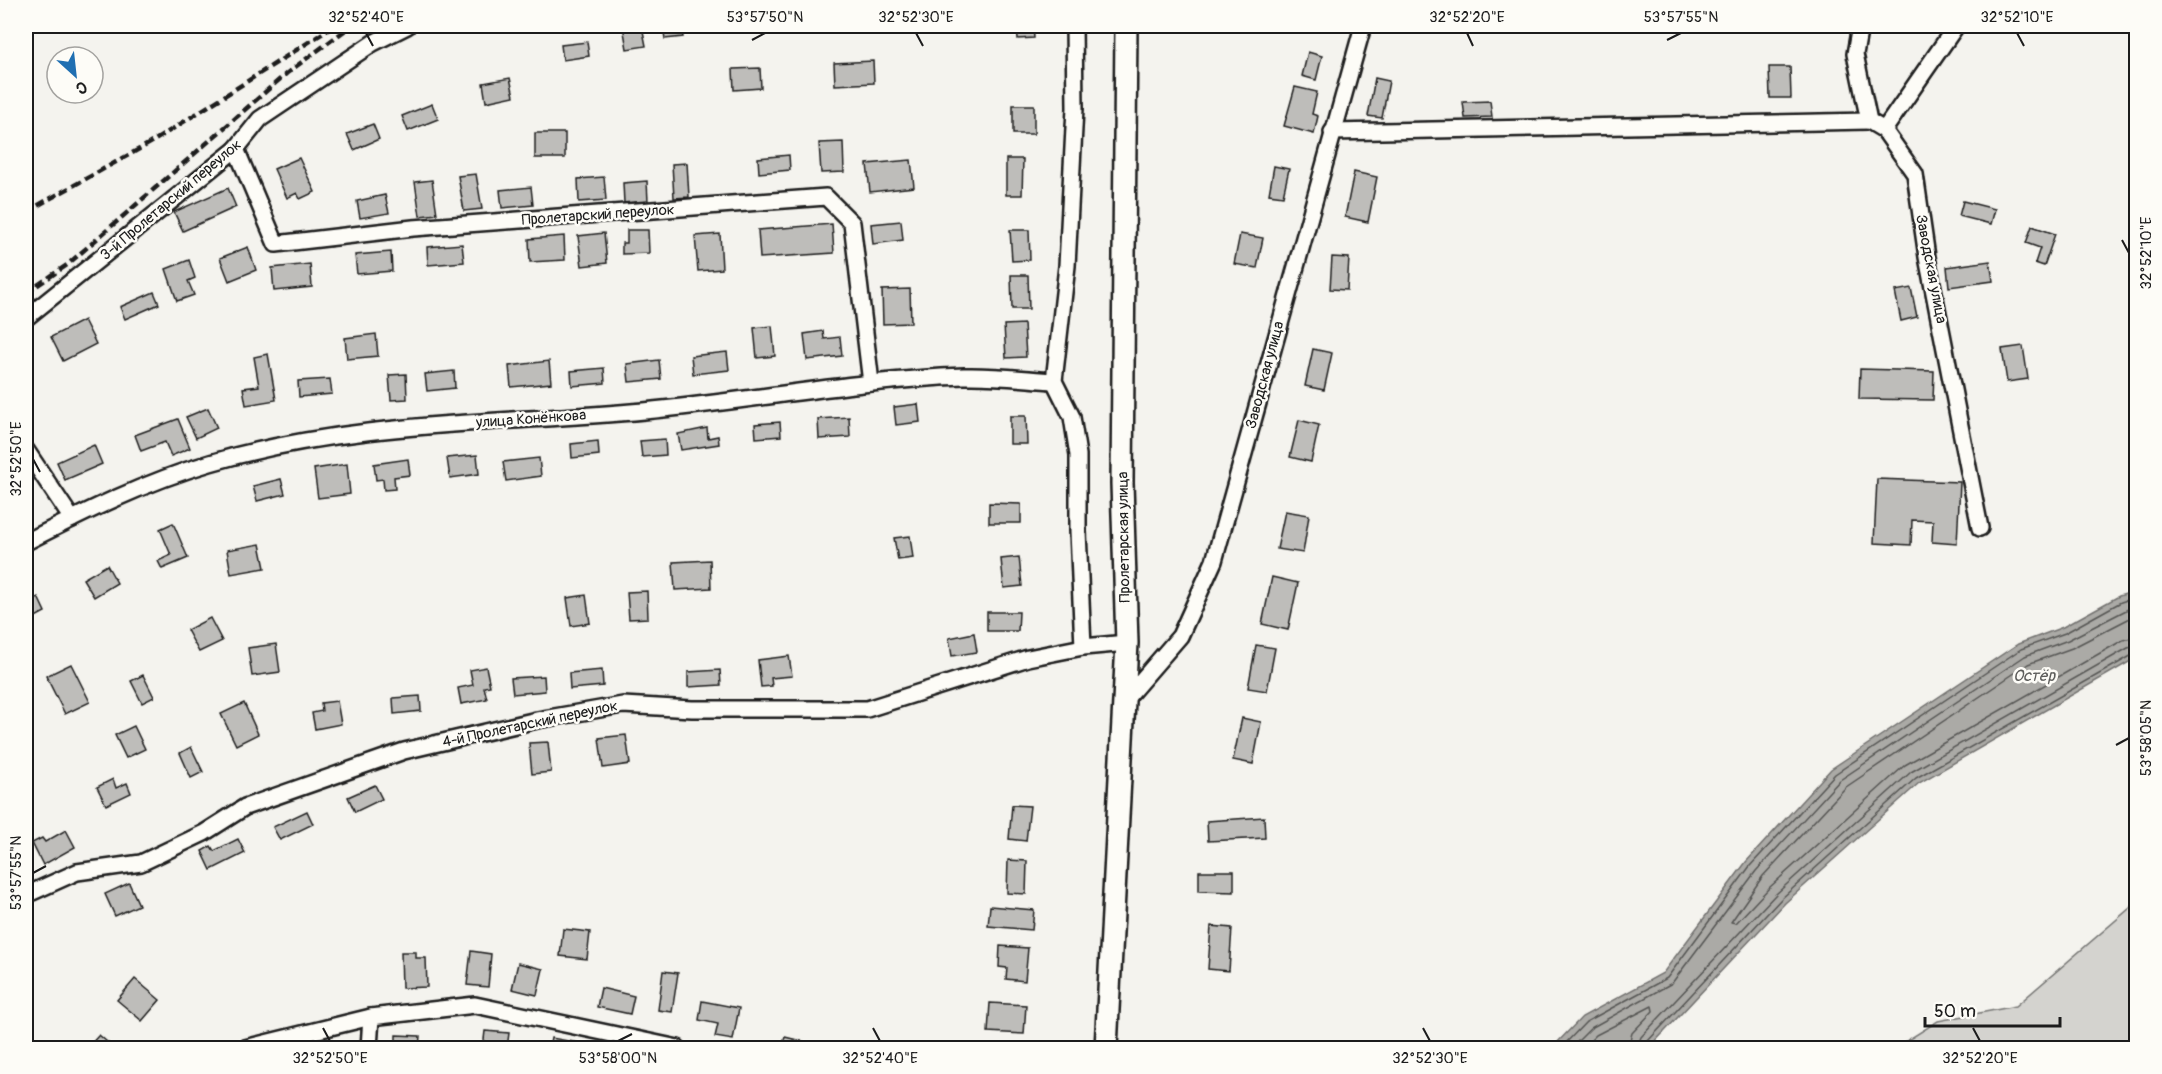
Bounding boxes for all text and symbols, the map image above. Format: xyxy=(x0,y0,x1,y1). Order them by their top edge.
text: 32°52'40"E xyxy=(328,8,404,27)
text: 53°57'50"N xyxy=(727,8,803,27)
text: 32°52'30"E xyxy=(878,8,954,27)
text: 32°52'20"E xyxy=(1429,8,1505,27)
text: 53°57'55"N xyxy=(1644,8,1718,27)
text: 32°52'10"E xyxy=(1981,8,2054,27)
north arrow xyxy=(45,45,105,105)
text: С xyxy=(72,76,90,99)
street label: 3-й Пролетарский переулок xyxy=(97,135,246,265)
street label: Пролетарский переулок xyxy=(521,200,675,230)
street label: Заводская улица xyxy=(1911,213,1951,325)
text: 32°52'10"E xyxy=(2137,216,2156,289)
street label: Заводская улица xyxy=(1242,319,1288,431)
street label: улица Конёнкова xyxy=(474,406,587,432)
text: 32°52'50"E xyxy=(7,421,26,497)
street label: Пролетарская улица xyxy=(1113,471,1135,603)
water label: Остёр xyxy=(2013,666,2057,686)
street label: 4-й Пролетарский переулок xyxy=(441,696,620,752)
text: 53°58'05"N xyxy=(2137,700,2156,776)
text: 53°57'55"N xyxy=(7,836,26,910)
scale bar xyxy=(1925,990,2060,1028)
text: 50 m xyxy=(1934,1000,1976,1023)
text: 32°52'50"E xyxy=(292,1049,368,1068)
text: 53°58'00"N xyxy=(579,1049,657,1068)
text: 32°52'40"E xyxy=(842,1049,918,1068)
text: 32°52'30"E xyxy=(1392,1049,1468,1068)
text: 32°52'20"E xyxy=(1942,1049,2018,1068)

